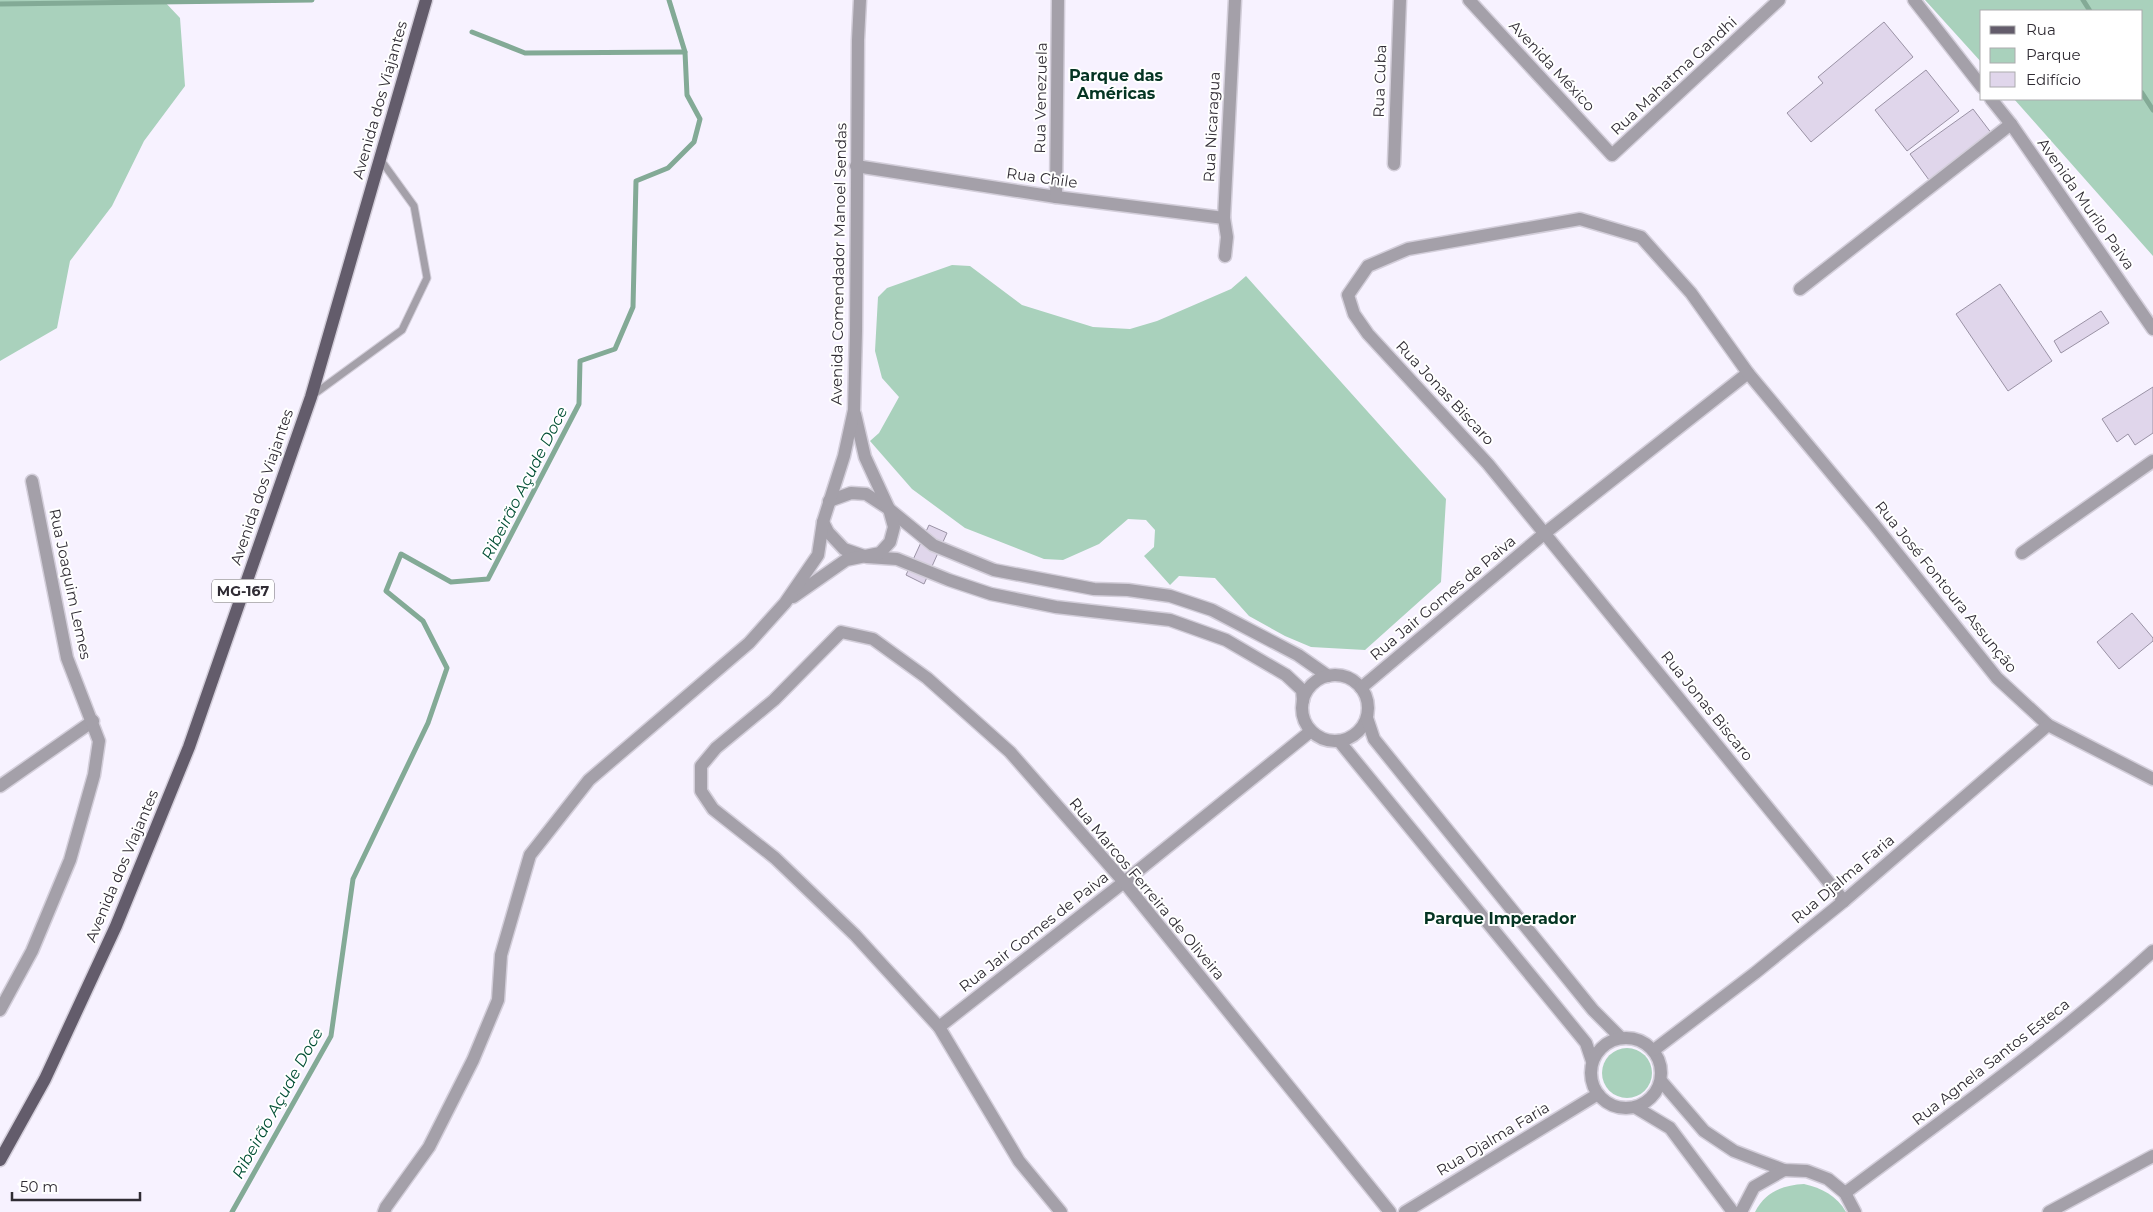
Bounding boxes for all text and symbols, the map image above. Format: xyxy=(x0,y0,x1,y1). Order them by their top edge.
legend xyxy=(1980,10,2143,100)
street label: Rua Mahatma Gandhi xyxy=(1607,12,1741,139)
street label: Avenida México xyxy=(1505,16,1599,115)
street label: Avenida dos Viajantes xyxy=(348,19,411,181)
text: Rua xyxy=(2026,20,2056,39)
street label: Rua Venezuela xyxy=(1030,42,1051,154)
street label: Rua Cuba xyxy=(1369,44,1390,118)
text: Parque xyxy=(2026,45,2081,64)
district label: Parque das Américas xyxy=(1069,66,1164,103)
text: Edifício xyxy=(2026,70,2081,89)
street label: Rua Nicaragua xyxy=(1199,71,1224,183)
street label: Avenida Comendador Manoel Sendas xyxy=(827,123,850,405)
street label: Avenida Murilo Paiva xyxy=(2034,134,2139,273)
street label: Rua Chile xyxy=(1005,163,1079,192)
street label: Rua Jonas Biscaro xyxy=(1392,336,1499,449)
water label: Ribeirão Açude Doce xyxy=(477,403,571,563)
street label: Avenida dos Viajantes xyxy=(226,406,297,567)
street label: Rua José Fontoura Assunção xyxy=(1871,497,2022,676)
street label: Rua Joaquim Lemes xyxy=(45,507,96,661)
street label: Rua Jair Gomes de Paiva xyxy=(1366,531,1519,664)
road number: MG-167 xyxy=(212,580,274,602)
street label: Rua Jonas Biscaro xyxy=(1657,647,1758,765)
street label: Avenida dos Viajantes xyxy=(81,787,162,945)
street label: Rua Marcos Ferreira de Oliveira xyxy=(1066,794,1229,984)
street label: Rua Djalma Faria xyxy=(1787,830,1898,927)
street label: Rua Jair Gomes de Paiva xyxy=(955,867,1112,996)
district label: Parque Imperador xyxy=(1424,909,1576,928)
street label: Rua Agnela Santos Esteca xyxy=(1908,994,2073,1129)
water label: Ribeirão Açude Doce xyxy=(228,1024,327,1182)
street label: Rua Djalma Faria xyxy=(1433,1097,1553,1180)
scale bar xyxy=(12,1170,140,1202)
text: 50 m xyxy=(20,1177,58,1196)

